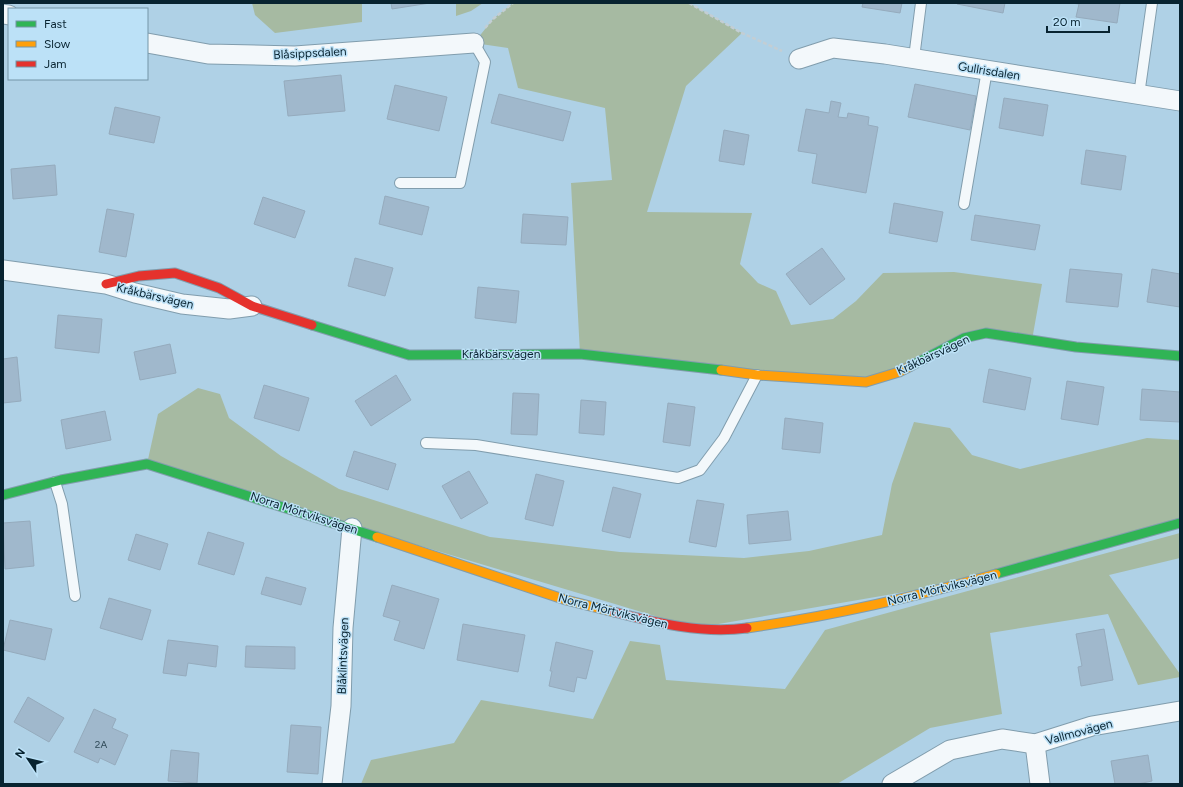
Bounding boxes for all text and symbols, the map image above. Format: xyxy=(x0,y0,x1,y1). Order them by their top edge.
legend xyxy=(8,8,148,80)
scale bar xyxy=(1047,8,1109,34)
text: 20 m xyxy=(1053,15,1081,29)
text: Fast xyxy=(44,17,67,31)
text: Slow xyxy=(44,37,71,51)
street label: Blåsippsdalen xyxy=(273,44,347,62)
text: Jam xyxy=(44,57,67,71)
street label: Gullrisdalen xyxy=(957,59,1021,83)
street label: Kråkbärsvägen xyxy=(115,280,195,312)
street label: Kråkbärsvägen xyxy=(894,332,972,378)
street label: Kråkbärsvägen xyxy=(462,347,541,361)
street label: Norra Mörtviksvägen xyxy=(248,489,360,537)
street label: Norra Mörtviksvägen xyxy=(886,568,998,608)
street label: Norra Mörtviksvägen xyxy=(557,591,669,631)
street label: Blåklintsvägen xyxy=(335,617,351,695)
street label: Vallmovägen xyxy=(1044,716,1114,748)
house number: 2A xyxy=(95,738,107,751)
north arrow xyxy=(8,739,48,779)
text: N xyxy=(12,746,28,761)

